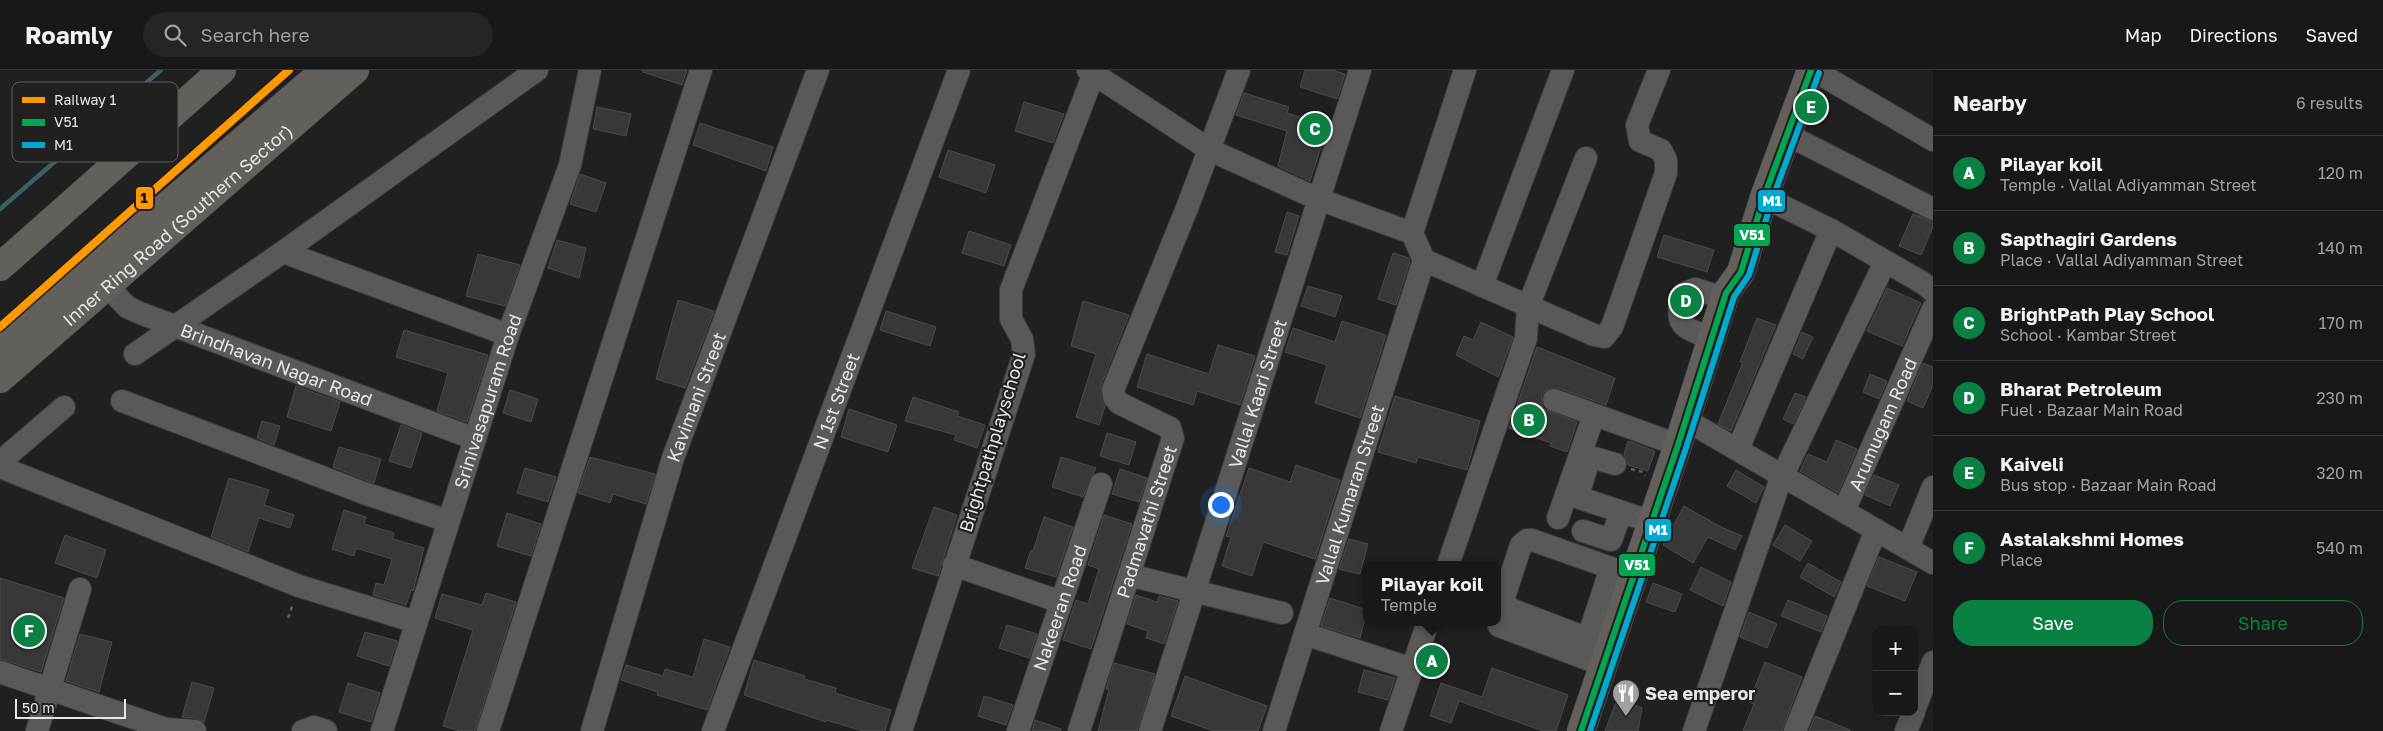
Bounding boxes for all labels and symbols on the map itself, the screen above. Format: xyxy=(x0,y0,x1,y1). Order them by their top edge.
legend xyxy=(12,82,178,162)
pin: E xyxy=(1795,88,1827,126)
text: Railway 1 xyxy=(54,91,116,108)
pin: C xyxy=(1299,110,1331,148)
text: V51 xyxy=(54,113,78,130)
street label: Inner Ring Road (Southern Sector) xyxy=(58,119,297,331)
text: M1 xyxy=(54,136,73,153)
line badge: 1 xyxy=(135,186,154,210)
text: 1 xyxy=(140,189,148,206)
line badge: M1 xyxy=(1757,189,1786,213)
text: M1 xyxy=(1762,192,1782,209)
line badge: V51 xyxy=(1733,223,1771,247)
text: V51 xyxy=(1739,226,1765,243)
pin: D xyxy=(1670,282,1702,320)
street label: Srinivasapuram Road xyxy=(449,311,526,491)
street label: Vallal Kaari Street xyxy=(1223,316,1291,471)
street label: Brindhavan Nagar Road xyxy=(178,318,375,410)
street label: Kavimani Street xyxy=(662,329,730,465)
street label: Brightpathplayschool xyxy=(954,349,1030,535)
street label: N 1st Street xyxy=(808,350,864,453)
street label: Arumugam Road xyxy=(1843,354,1921,494)
pin: B xyxy=(1513,401,1545,439)
street label: Vallal Kumaran Street xyxy=(1310,402,1388,588)
street label: Padmavathi Street xyxy=(1111,442,1181,601)
your location xyxy=(1208,492,1234,518)
line badge: M1 xyxy=(1644,518,1672,542)
text: M1 xyxy=(1648,521,1668,538)
street label: Nakeeran Road xyxy=(1028,542,1091,674)
line badge: V51 xyxy=(1618,553,1656,577)
text: V51 xyxy=(1624,556,1650,573)
pin: F xyxy=(13,612,45,650)
pin: A xyxy=(1416,642,1448,680)
restaurant icon: Sea emperor xyxy=(1611,678,1641,717)
place label: Sea emperor xyxy=(1645,682,1755,704)
scale bar xyxy=(15,696,126,719)

